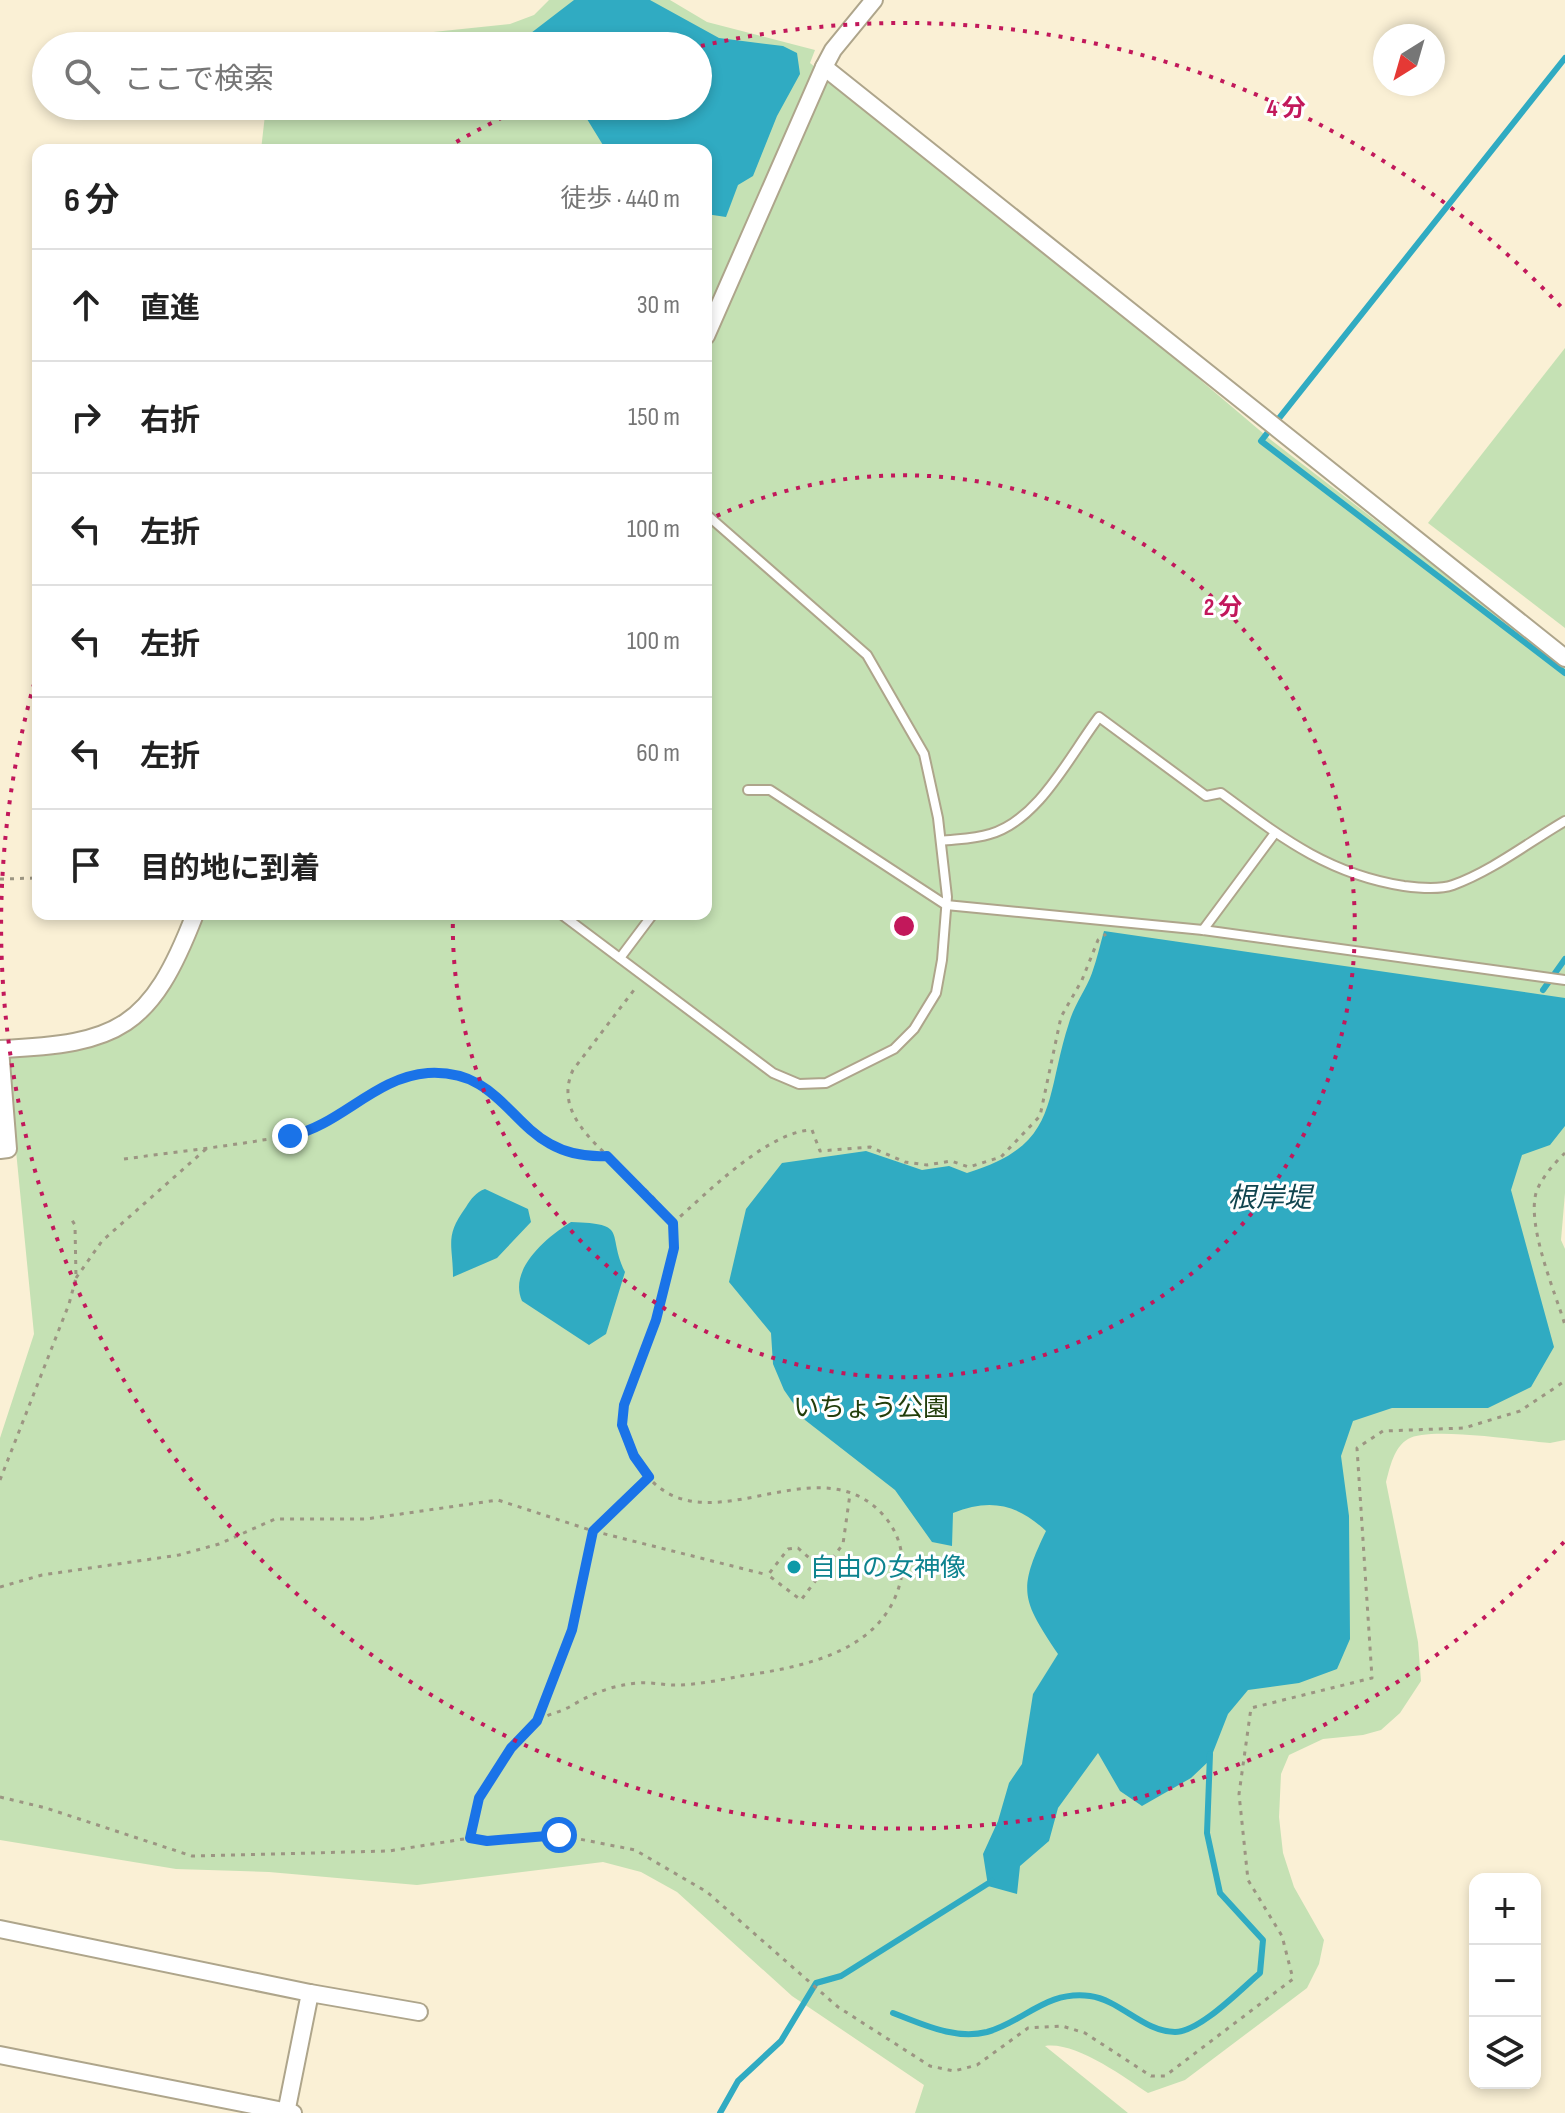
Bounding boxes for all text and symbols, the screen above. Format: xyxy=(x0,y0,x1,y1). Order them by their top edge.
north arrow xyxy=(1373,24,1445,96)
search box xyxy=(32,32,712,120)
icon: search xyxy=(60,54,104,98)
text: ここで検索 xyxy=(124,62,274,98)
text: 4 分 xyxy=(1267,94,1305,123)
text: 6 分 xyxy=(64,180,119,221)
text: 徒歩 · 440 m xyxy=(560,184,680,215)
icon: ahead xyxy=(64,283,108,327)
text: 30 m xyxy=(637,290,680,321)
text: 直進 xyxy=(140,291,200,327)
icon: right xyxy=(64,395,108,439)
text: 150 m xyxy=(628,402,680,433)
text: 右折 xyxy=(140,403,200,439)
icon: left xyxy=(64,507,108,551)
text: 100 m xyxy=(627,514,680,545)
text: 左折 xyxy=(140,515,200,551)
text: 2 分 xyxy=(1204,593,1242,622)
icon: left xyxy=(64,619,108,663)
text: 100 m xyxy=(627,626,680,657)
text: 左折 xyxy=(140,627,200,663)
icon: left xyxy=(64,731,108,775)
text: 60 m xyxy=(636,738,680,769)
text: 左折 xyxy=(140,739,200,775)
icon: arrive xyxy=(64,843,108,887)
text: 目的地に到着 xyxy=(140,851,320,887)
centre of rings xyxy=(890,912,918,940)
route end xyxy=(272,1118,308,1154)
water label: 根岸堤 xyxy=(1228,1182,1315,1215)
park label: いちょう公園 xyxy=(793,1393,949,1424)
place label: 自由の女神像 xyxy=(810,1553,966,1584)
marker: 自由の女神像 xyxy=(785,1558,803,1576)
route start xyxy=(541,1817,577,1853)
map controls xyxy=(1469,1873,1541,2089)
button: + xyxy=(1469,1873,1541,1945)
button: − xyxy=(1469,1945,1541,2017)
button: layers xyxy=(1469,2017,1541,2089)

